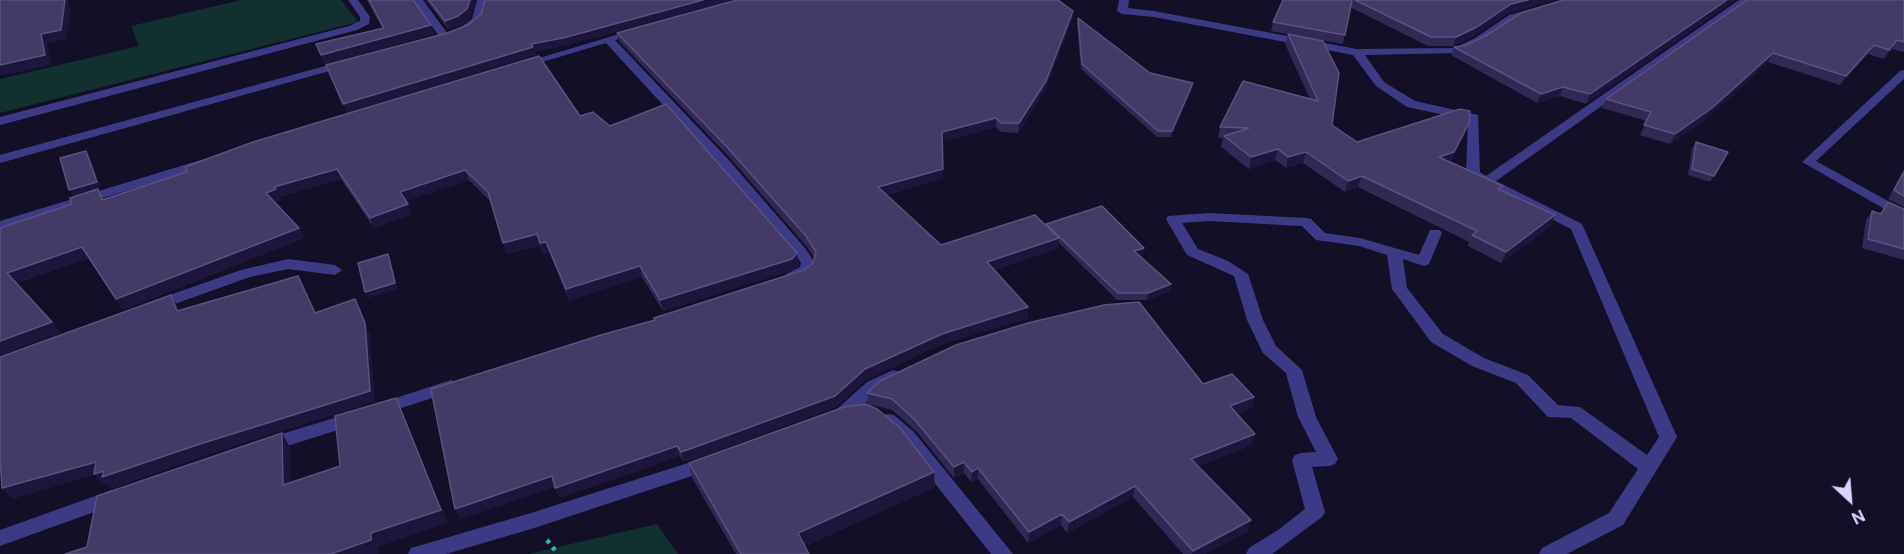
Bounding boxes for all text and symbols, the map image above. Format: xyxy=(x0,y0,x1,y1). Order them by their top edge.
north arrow xyxy=(1820,470,1880,530)
text: N xyxy=(1848,505,1868,528)

